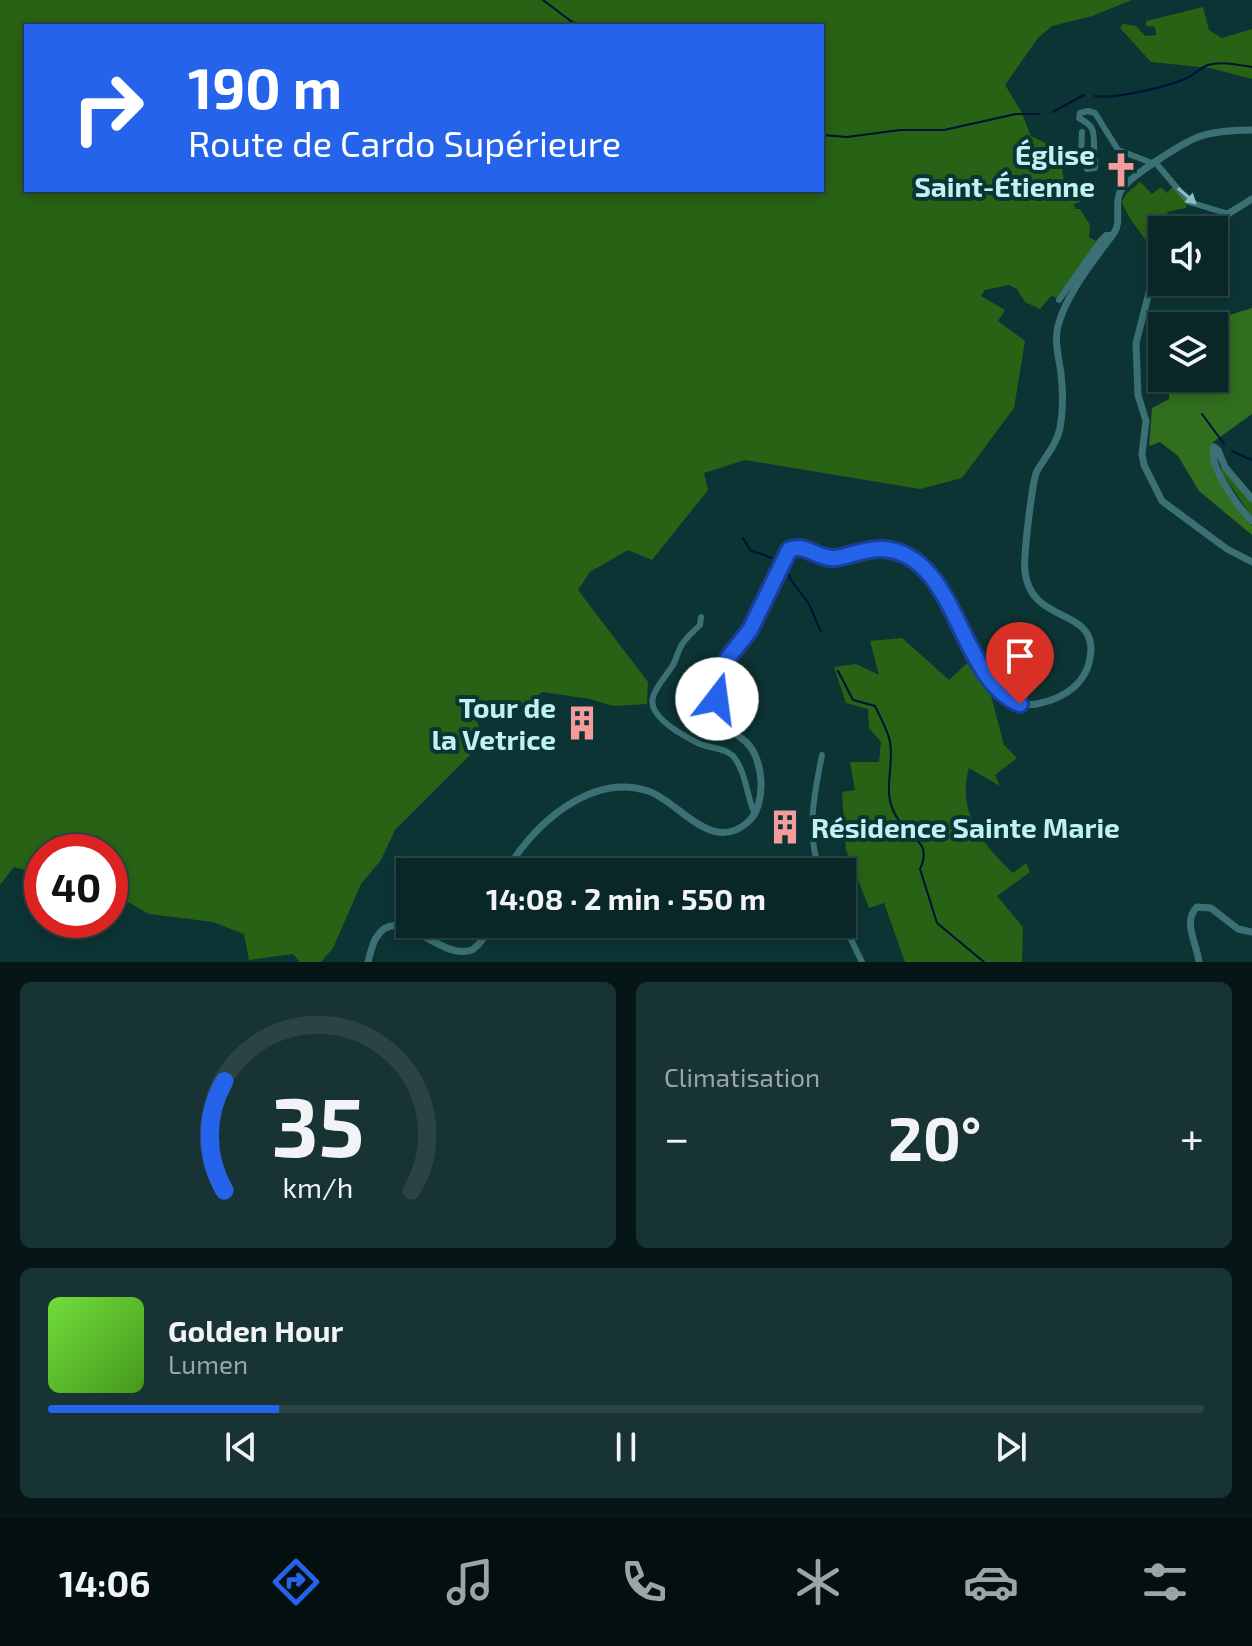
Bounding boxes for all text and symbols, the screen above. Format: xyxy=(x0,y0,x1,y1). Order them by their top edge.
text: 190 m xyxy=(188,53,342,120)
icon: right xyxy=(56,56,160,160)
text: Route de Cardo Supérieure xyxy=(188,121,621,164)
place label: Église Saint-Étienne xyxy=(914,137,1095,203)
church icon: Église Saint-Étienne xyxy=(1102,151,1140,189)
one-way arrow xyxy=(1177,187,1197,204)
map controls xyxy=(1148,216,1228,392)
button: sound xyxy=(1148,216,1228,296)
button: layers xyxy=(1148,312,1228,392)
pin xyxy=(986,622,1054,704)
icon: arrive xyxy=(998,634,1042,678)
position arrow xyxy=(675,657,759,741)
place label: Tour de la Vetrice xyxy=(432,690,556,756)
building icon: Tour de la Vetrice xyxy=(563,704,601,742)
building icon: Résidence Sainte Marie xyxy=(766,808,804,846)
place label: Résidence Sainte Marie xyxy=(811,810,1120,844)
speed limit sign: 40 xyxy=(24,834,128,938)
text: 14:08 · 2 min · 550 m xyxy=(486,880,766,916)
text: Climatisation xyxy=(664,1061,820,1092)
text: 35 xyxy=(271,1074,365,1174)
text: 20° xyxy=(888,1101,981,1173)
text: − xyxy=(664,1110,690,1163)
text: + xyxy=(1180,1110,1204,1163)
text: km/h xyxy=(283,1169,353,1204)
text: Golden Hour xyxy=(168,1312,343,1348)
text: Lumen xyxy=(168,1348,248,1379)
icon: previous xyxy=(219,1425,263,1469)
icon: pause xyxy=(604,1425,648,1469)
icon: next xyxy=(989,1425,1033,1469)
icon: directions xyxy=(268,1554,324,1610)
icon: music xyxy=(442,1554,498,1610)
icon: phone xyxy=(616,1554,672,1610)
icon: climate xyxy=(790,1554,846,1610)
icon: car xyxy=(963,1554,1019,1610)
icon: filters xyxy=(1137,1554,1193,1610)
text: 14:06 xyxy=(59,1561,151,1604)

